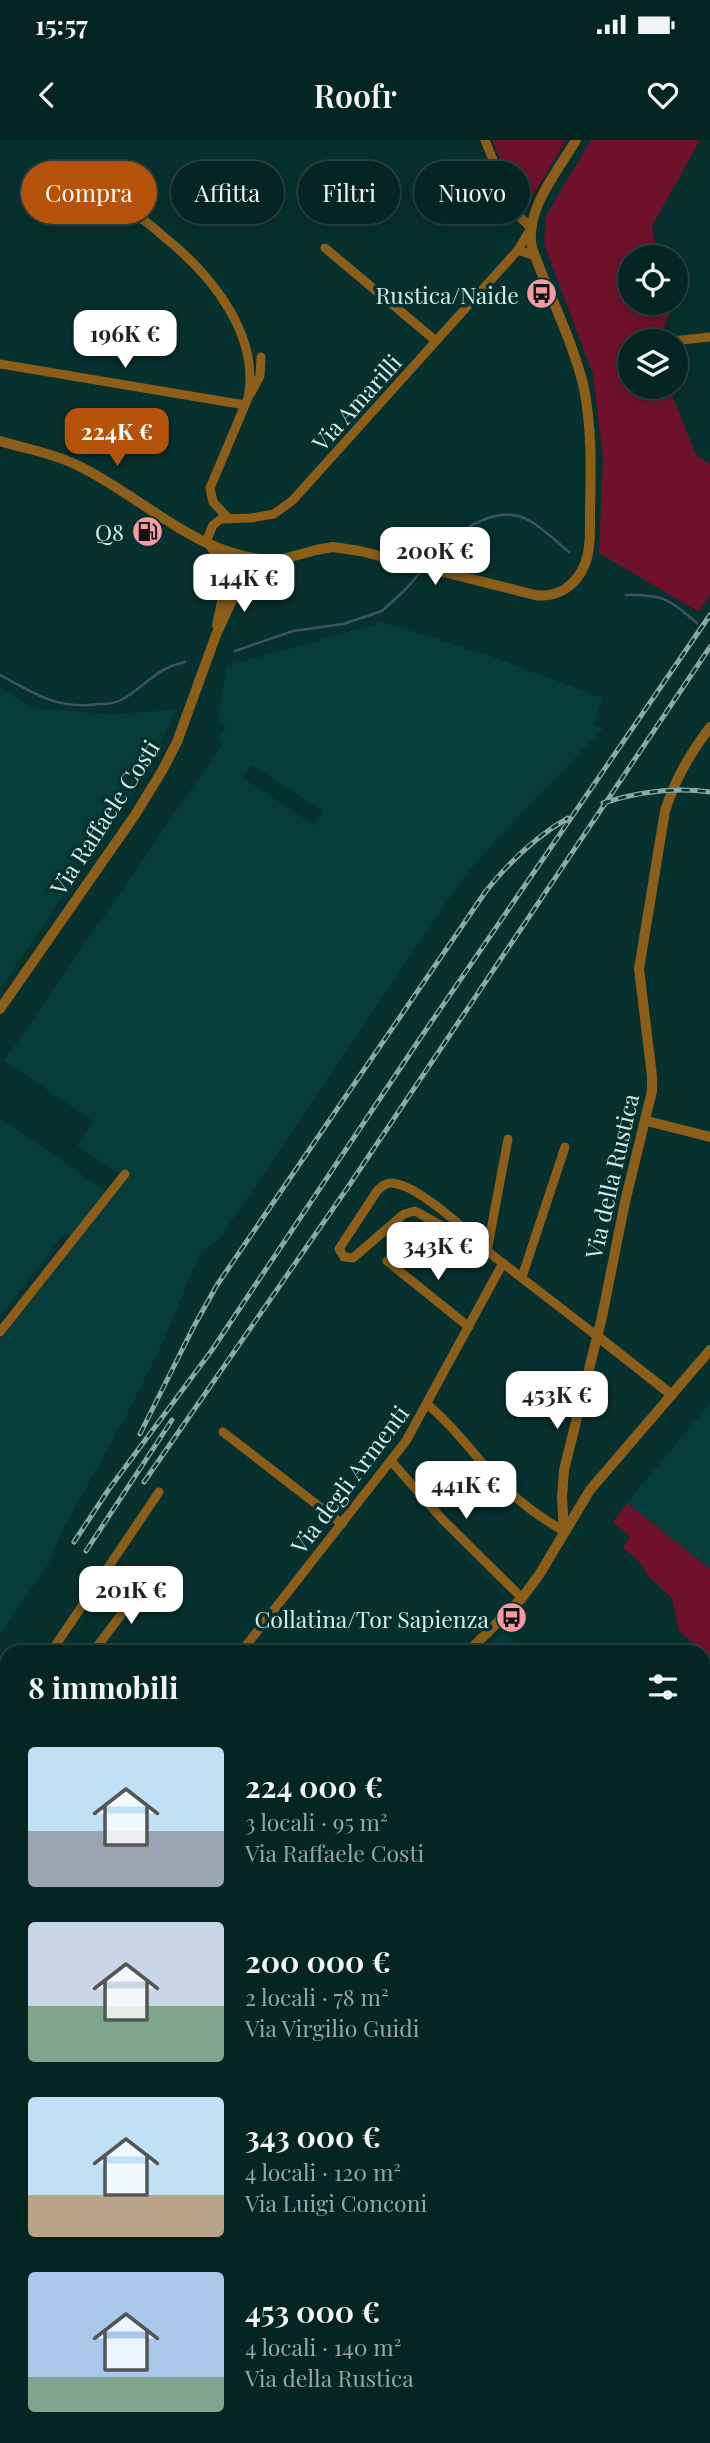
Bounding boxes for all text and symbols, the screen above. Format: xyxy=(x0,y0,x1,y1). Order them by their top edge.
text: 15:57 xyxy=(35,7,88,42)
text: Roofr xyxy=(313,73,397,116)
icon: back xyxy=(28,76,66,114)
icon: heart xyxy=(644,76,682,114)
chip: Compra xyxy=(21,161,157,224)
chip: Affitta xyxy=(171,161,284,224)
chip: Filtri xyxy=(298,161,400,224)
chip: Nuovo xyxy=(414,161,530,224)
map controls xyxy=(618,245,688,399)
button: locate xyxy=(618,245,688,315)
bus stop icon: Rustica/Naide xyxy=(525,277,559,311)
place label: Rustica/Naide xyxy=(375,279,519,310)
pin: 196K € xyxy=(68,310,182,370)
text: 196K € xyxy=(90,317,160,348)
button: layers xyxy=(618,329,688,399)
street label: Via Amarilli xyxy=(304,347,408,458)
pin: 224K € xyxy=(60,408,174,468)
text: 224K € xyxy=(81,415,153,446)
fuel station icon: Q8 xyxy=(130,514,164,548)
place label: Q8 xyxy=(95,516,124,547)
pin: 200K € xyxy=(378,528,492,587)
text: 200K € xyxy=(396,534,474,565)
pin: 144K € xyxy=(187,554,301,614)
text: 144K € xyxy=(209,561,279,592)
street label: Via Raffaele Costi xyxy=(42,733,166,901)
street label: Via della Rustica xyxy=(577,1090,645,1263)
pin: 343K € xyxy=(381,1222,495,1282)
text: 343K € xyxy=(403,1229,473,1260)
pin: 453K € xyxy=(500,1372,614,1431)
text: 453K € xyxy=(522,1378,592,1409)
street label: Via degli Armenti xyxy=(282,1398,415,1560)
pin: 441K € xyxy=(409,1462,523,1521)
text: 441K € xyxy=(431,1468,501,1499)
pin: 201K € xyxy=(74,1566,188,1626)
text: 201K € xyxy=(95,1573,167,1604)
bus stop icon: Collatina/Tor Sapienza xyxy=(495,1601,529,1635)
place label: Collatina/Tor Sapienza xyxy=(254,1603,490,1634)
text: 8 immobili xyxy=(28,1667,178,1707)
icon: filters xyxy=(644,1668,682,1706)
text: 224 000 € xyxy=(245,1766,383,1806)
icon: home xyxy=(84,1775,168,1859)
text: 3 locali · 95 m² xyxy=(245,1806,388,1837)
text: Via Raffaele Costi xyxy=(245,1837,424,1868)
text: 200 000 € xyxy=(245,1941,391,1981)
icon: home xyxy=(84,1950,168,2034)
text: 2 locali · 78 m² xyxy=(245,1981,389,2012)
text: Via Virgilio Guidi xyxy=(245,2012,419,2043)
text: 343 000 € xyxy=(245,2116,381,2156)
icon: home xyxy=(84,2125,168,2209)
text: 4 locali · 120 m² xyxy=(245,2156,401,2187)
text: Via Luigi Conconi xyxy=(245,2187,427,2218)
text: 453 000 € xyxy=(245,2291,380,2331)
icon: home xyxy=(84,2300,168,2384)
text: 4 locali · 140 m² xyxy=(245,2331,401,2362)
text: Via della Rustica xyxy=(245,2362,414,2393)

